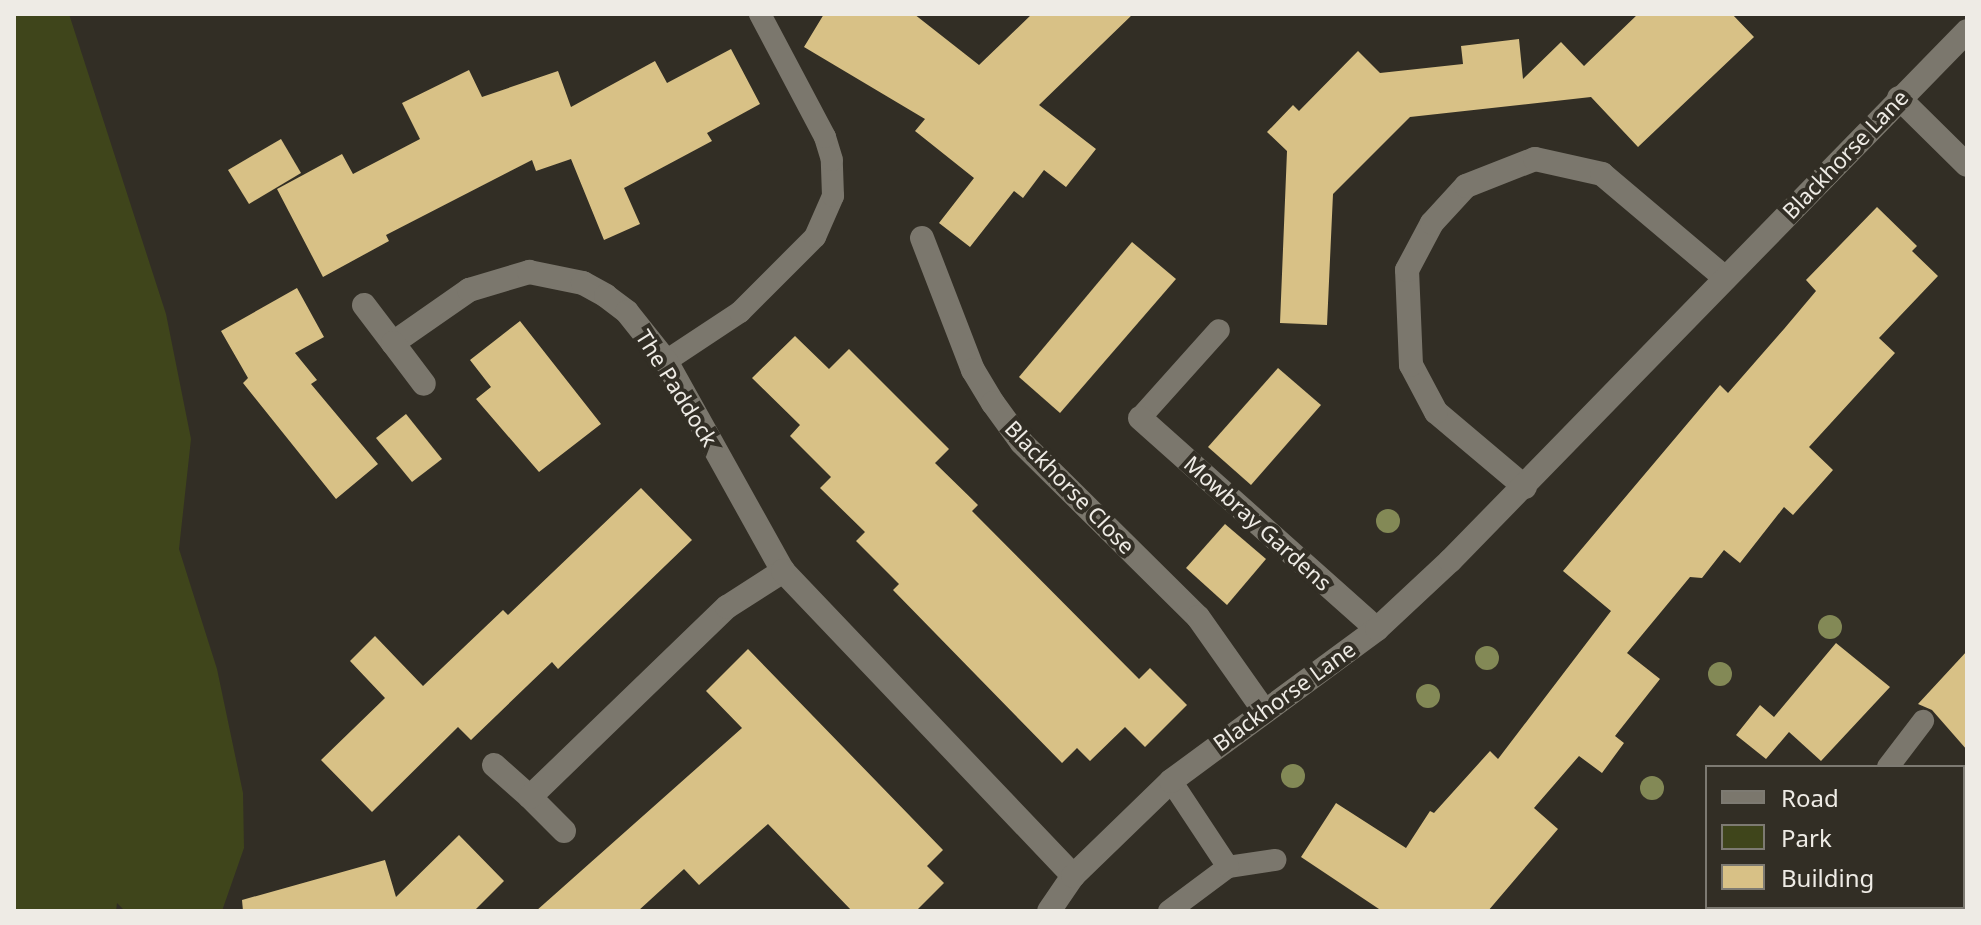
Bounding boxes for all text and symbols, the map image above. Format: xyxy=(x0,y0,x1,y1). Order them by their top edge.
street label: Blackhorse Lane xyxy=(1777,84,1913,224)
street label: The Paddock xyxy=(631,325,723,451)
street label: Blackhorse Close xyxy=(1000,415,1140,559)
street label: Mowbray Gardens xyxy=(1179,450,1337,596)
street label: Blackhorse Lane xyxy=(1208,636,1360,756)
legend xyxy=(1705,765,1965,909)
text: Road xyxy=(1781,781,1839,814)
text: Park xyxy=(1781,821,1832,854)
text: Building xyxy=(1781,861,1874,894)

